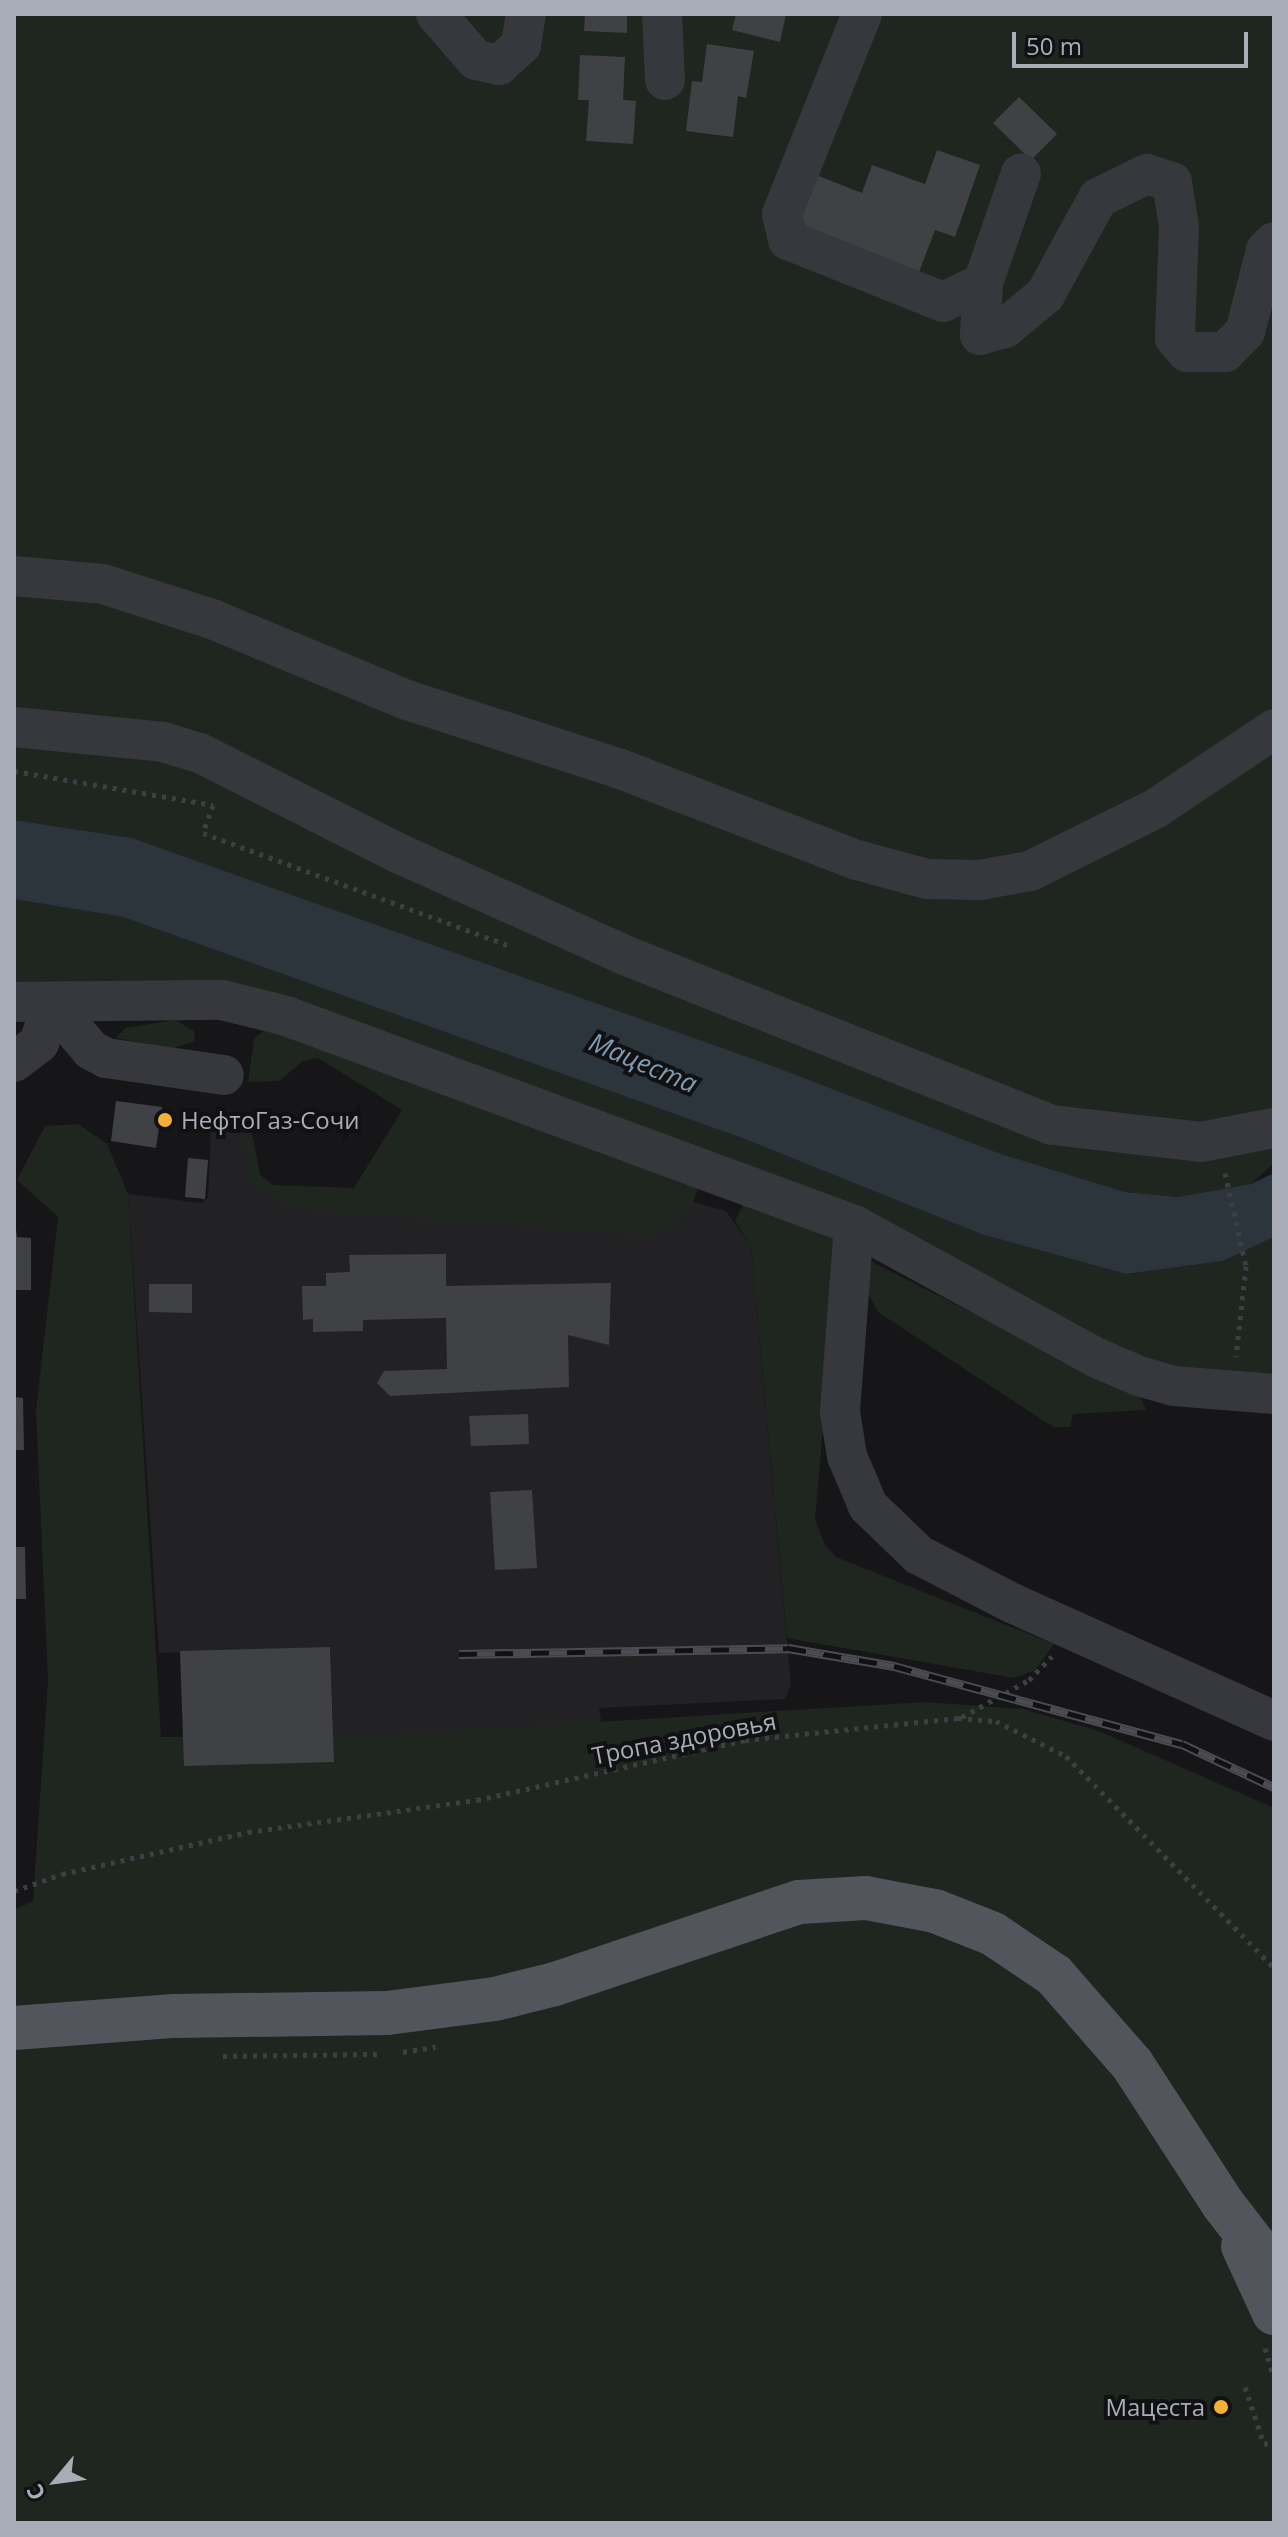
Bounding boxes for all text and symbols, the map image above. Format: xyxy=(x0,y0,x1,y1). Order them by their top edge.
scale bar xyxy=(1016,16,1252,66)
text: 50 m xyxy=(1026,29,1082,62)
water label: Мацеста xyxy=(584,1026,702,1100)
place label: НефтоГаз-Сочи xyxy=(181,1106,360,1134)
marker: НефтоГаз-Сочи xyxy=(156,1111,174,1129)
street label: Тропа здоровья xyxy=(589,1706,779,1770)
place label: Мацеста xyxy=(1105,2393,1205,2421)
marker: Мацеста xyxy=(1212,2398,1230,2416)
north arrow xyxy=(16,2441,96,2521)
text: С xyxy=(18,2479,52,2506)

